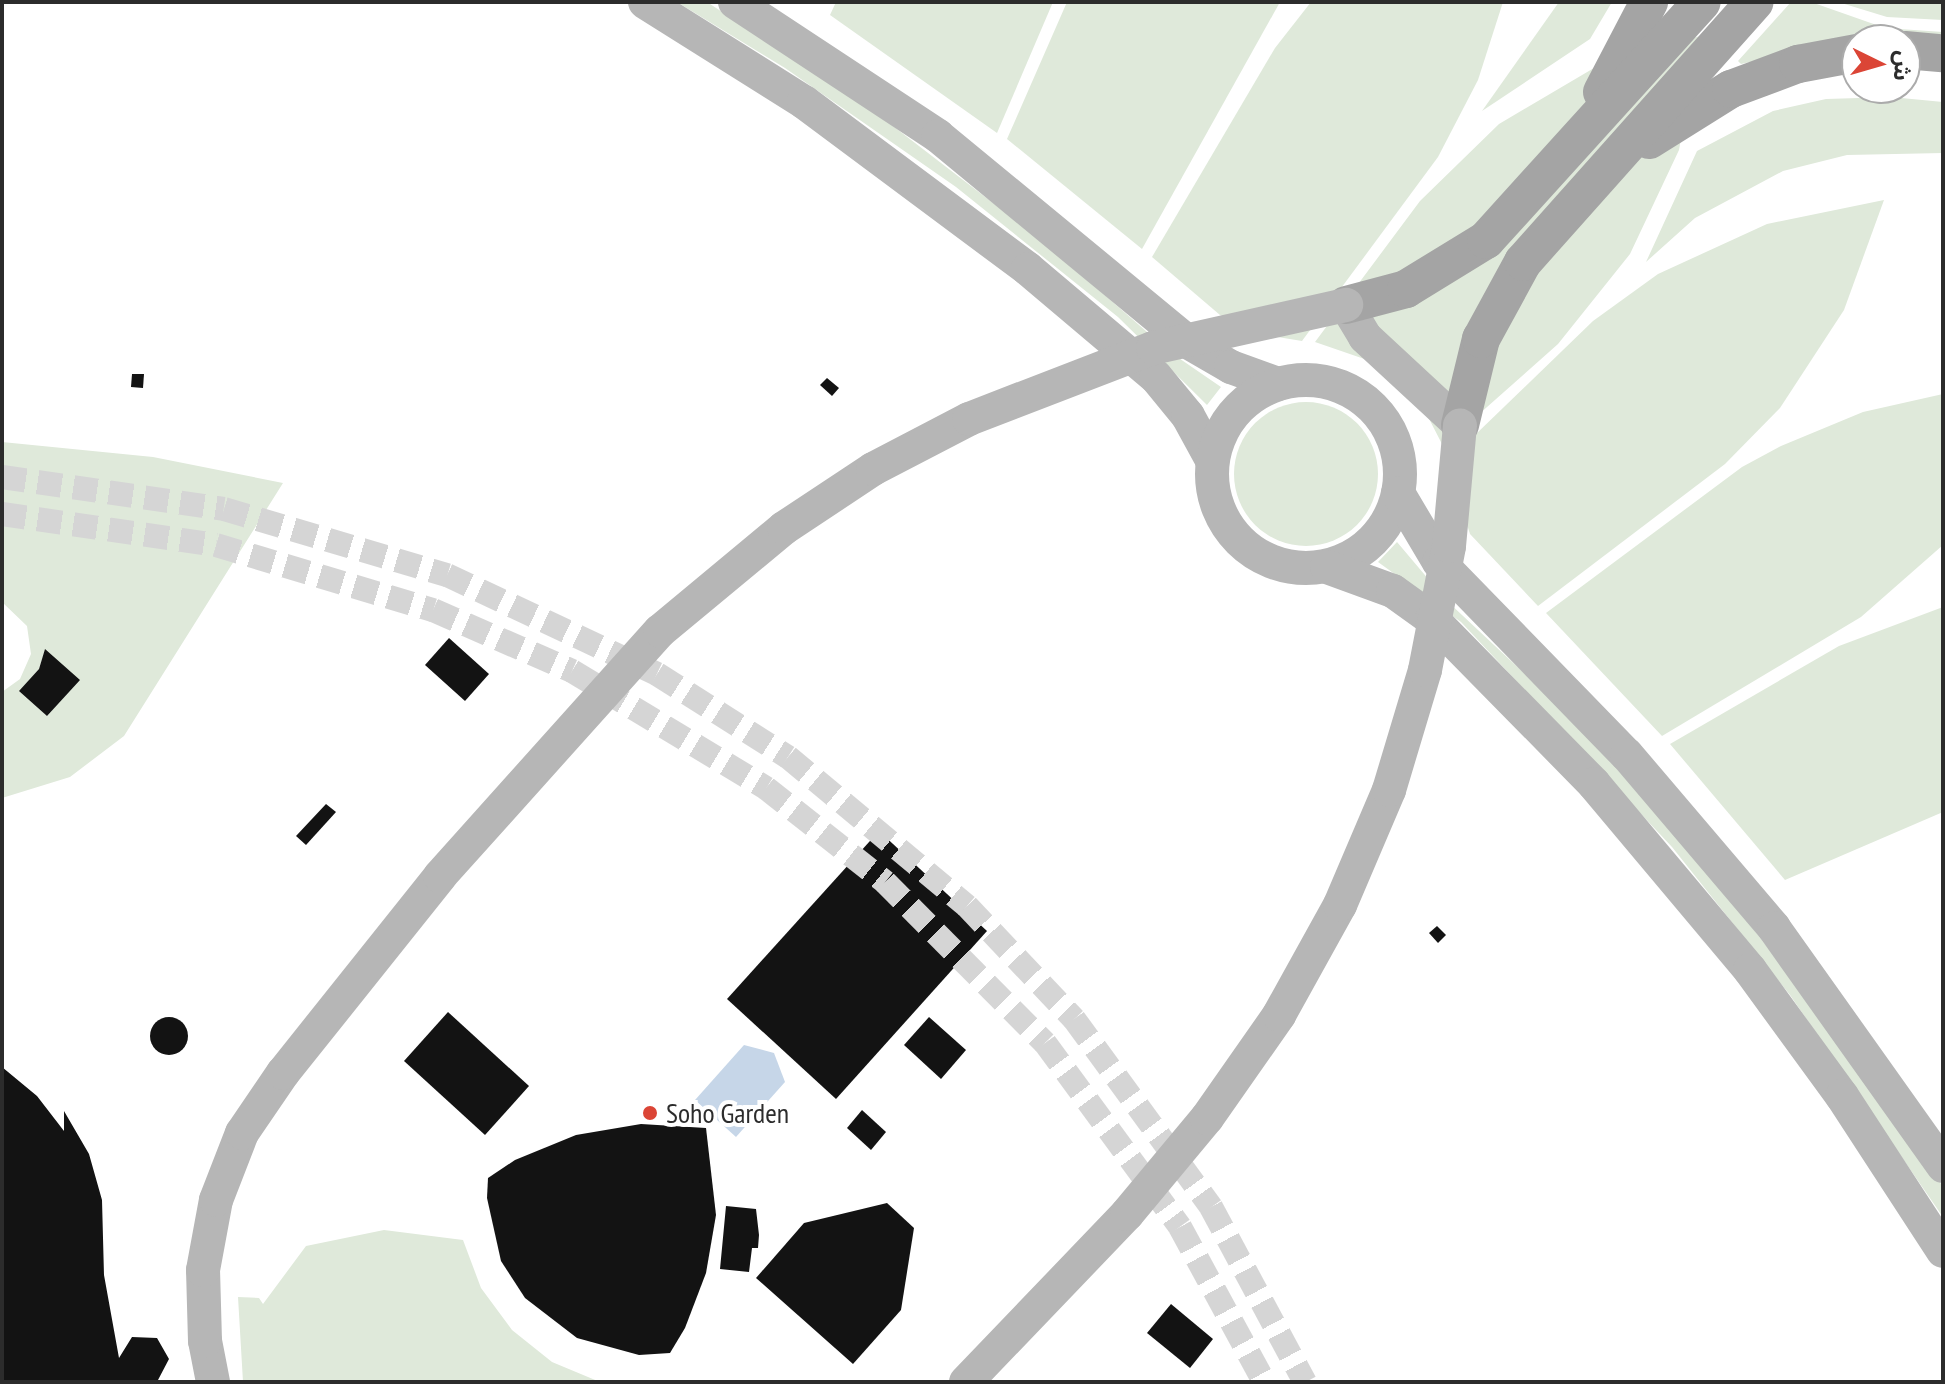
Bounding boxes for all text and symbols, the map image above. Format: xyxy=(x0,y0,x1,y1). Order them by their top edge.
north arrow xyxy=(1841,24,1921,104)
text: ش xyxy=(1888,50,1918,82)
place label: Soho Garden xyxy=(666,1096,789,1130)
marker: Soho Garden xyxy=(641,1104,659,1122)

